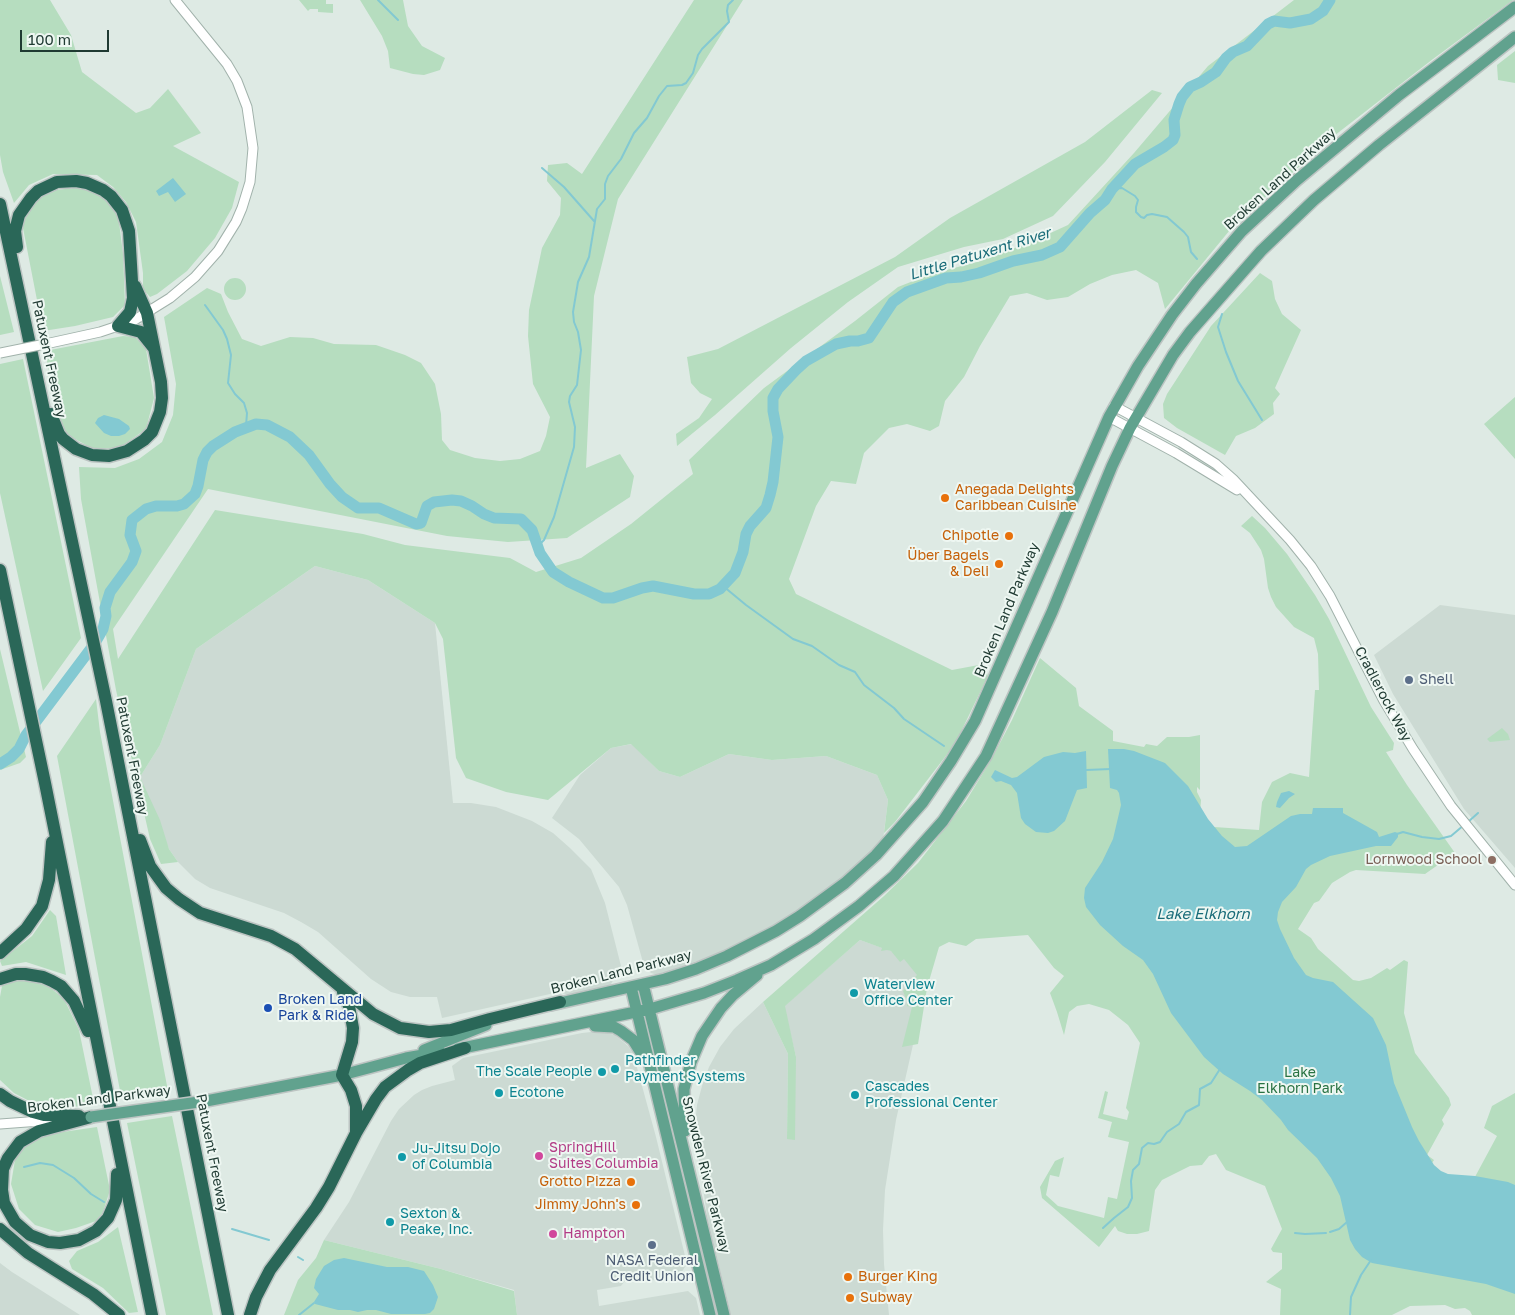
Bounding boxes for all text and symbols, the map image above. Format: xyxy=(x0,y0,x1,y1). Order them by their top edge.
scale bar xyxy=(22,20,111,52)
text: 100 m xyxy=(28,30,71,48)
street label: Broken Land Parkway xyxy=(1221,124,1339,234)
water label: Little Patuxent River xyxy=(907,224,1053,284)
street label: Patuxent Freeway xyxy=(28,298,70,420)
place label: Anegada Delights Caribbean Cuisine xyxy=(955,482,1077,514)
marker: Anegada Delights Caribbean Cuisine xyxy=(939,492,951,504)
place label: Chipotle xyxy=(942,528,999,544)
marker: Chipotle xyxy=(1003,530,1015,542)
street label: Broken Land Parkway xyxy=(971,540,1043,680)
place label: Über Bagels & Deli xyxy=(907,548,989,580)
marker: Über Bagels & Deli xyxy=(993,558,1005,570)
street label: Cradlerock Way xyxy=(1351,644,1415,744)
place label: Shell xyxy=(1419,672,1454,688)
marker: Shell xyxy=(1403,674,1415,686)
street label: Patuxent Freeway xyxy=(112,695,152,817)
place label: Lornwood School xyxy=(1365,852,1482,868)
marker: Lornwood School xyxy=(1486,854,1498,866)
water label: Lake Elkhorn xyxy=(1156,905,1250,923)
street label: Broken Land Parkway xyxy=(549,946,693,998)
place label: Waterview Office Center xyxy=(864,977,953,1010)
marker: Waterview Office Center xyxy=(848,987,860,999)
place label: Broken Land Park & Ride xyxy=(278,992,362,1024)
marker: Broken Land Park & Ride xyxy=(262,1002,274,1014)
place label: Pathfinder Payment Systems xyxy=(625,1053,745,1086)
marker: Pathfinder Payment Systems xyxy=(609,1063,621,1075)
place label: The Scale People xyxy=(476,1064,592,1080)
park label: Lake Elkhorn Park xyxy=(1257,1065,1343,1098)
marker: The Scale People xyxy=(596,1066,608,1078)
place label: Cascades Professional Center xyxy=(865,1079,998,1112)
street label: Broken Land Parkway xyxy=(26,1082,172,1116)
place label: Ecotone xyxy=(509,1085,564,1101)
marker: Ecotone xyxy=(493,1087,505,1099)
marker: Cascades Professional Center xyxy=(849,1089,861,1101)
street label: Patuxent Freeway xyxy=(192,1092,232,1214)
street label: Snowden River Parkway xyxy=(678,1095,734,1255)
place label: SpringHill Suites Columbia xyxy=(549,1140,658,1172)
place label: Ju-Jitsu Dojo of Columbia xyxy=(412,1141,500,1174)
marker: SpringHill Suites Columbia xyxy=(533,1150,545,1162)
marker: Ju-Jitsu Dojo of Columbia xyxy=(396,1151,408,1163)
place label: Grotto Pizza xyxy=(539,1174,621,1190)
marker: Grotto Pizza xyxy=(625,1176,637,1188)
place label: Jimmy John's xyxy=(535,1197,626,1213)
marker: Jimmy John's xyxy=(630,1199,642,1211)
place label: Sexton & Peake, Inc. xyxy=(400,1206,473,1238)
marker: Sexton & Peake, Inc. xyxy=(384,1216,396,1228)
place label: Hampton xyxy=(563,1226,625,1242)
marker: Hampton xyxy=(547,1228,559,1240)
marker: NASA Federal Credit Union xyxy=(646,1239,658,1251)
place label: NASA Federal Credit Union xyxy=(606,1253,698,1285)
place label: Burger King xyxy=(858,1269,937,1285)
marker: Burger King xyxy=(842,1271,854,1283)
place label: Subway xyxy=(860,1290,912,1306)
marker: Subway xyxy=(844,1292,856,1304)

